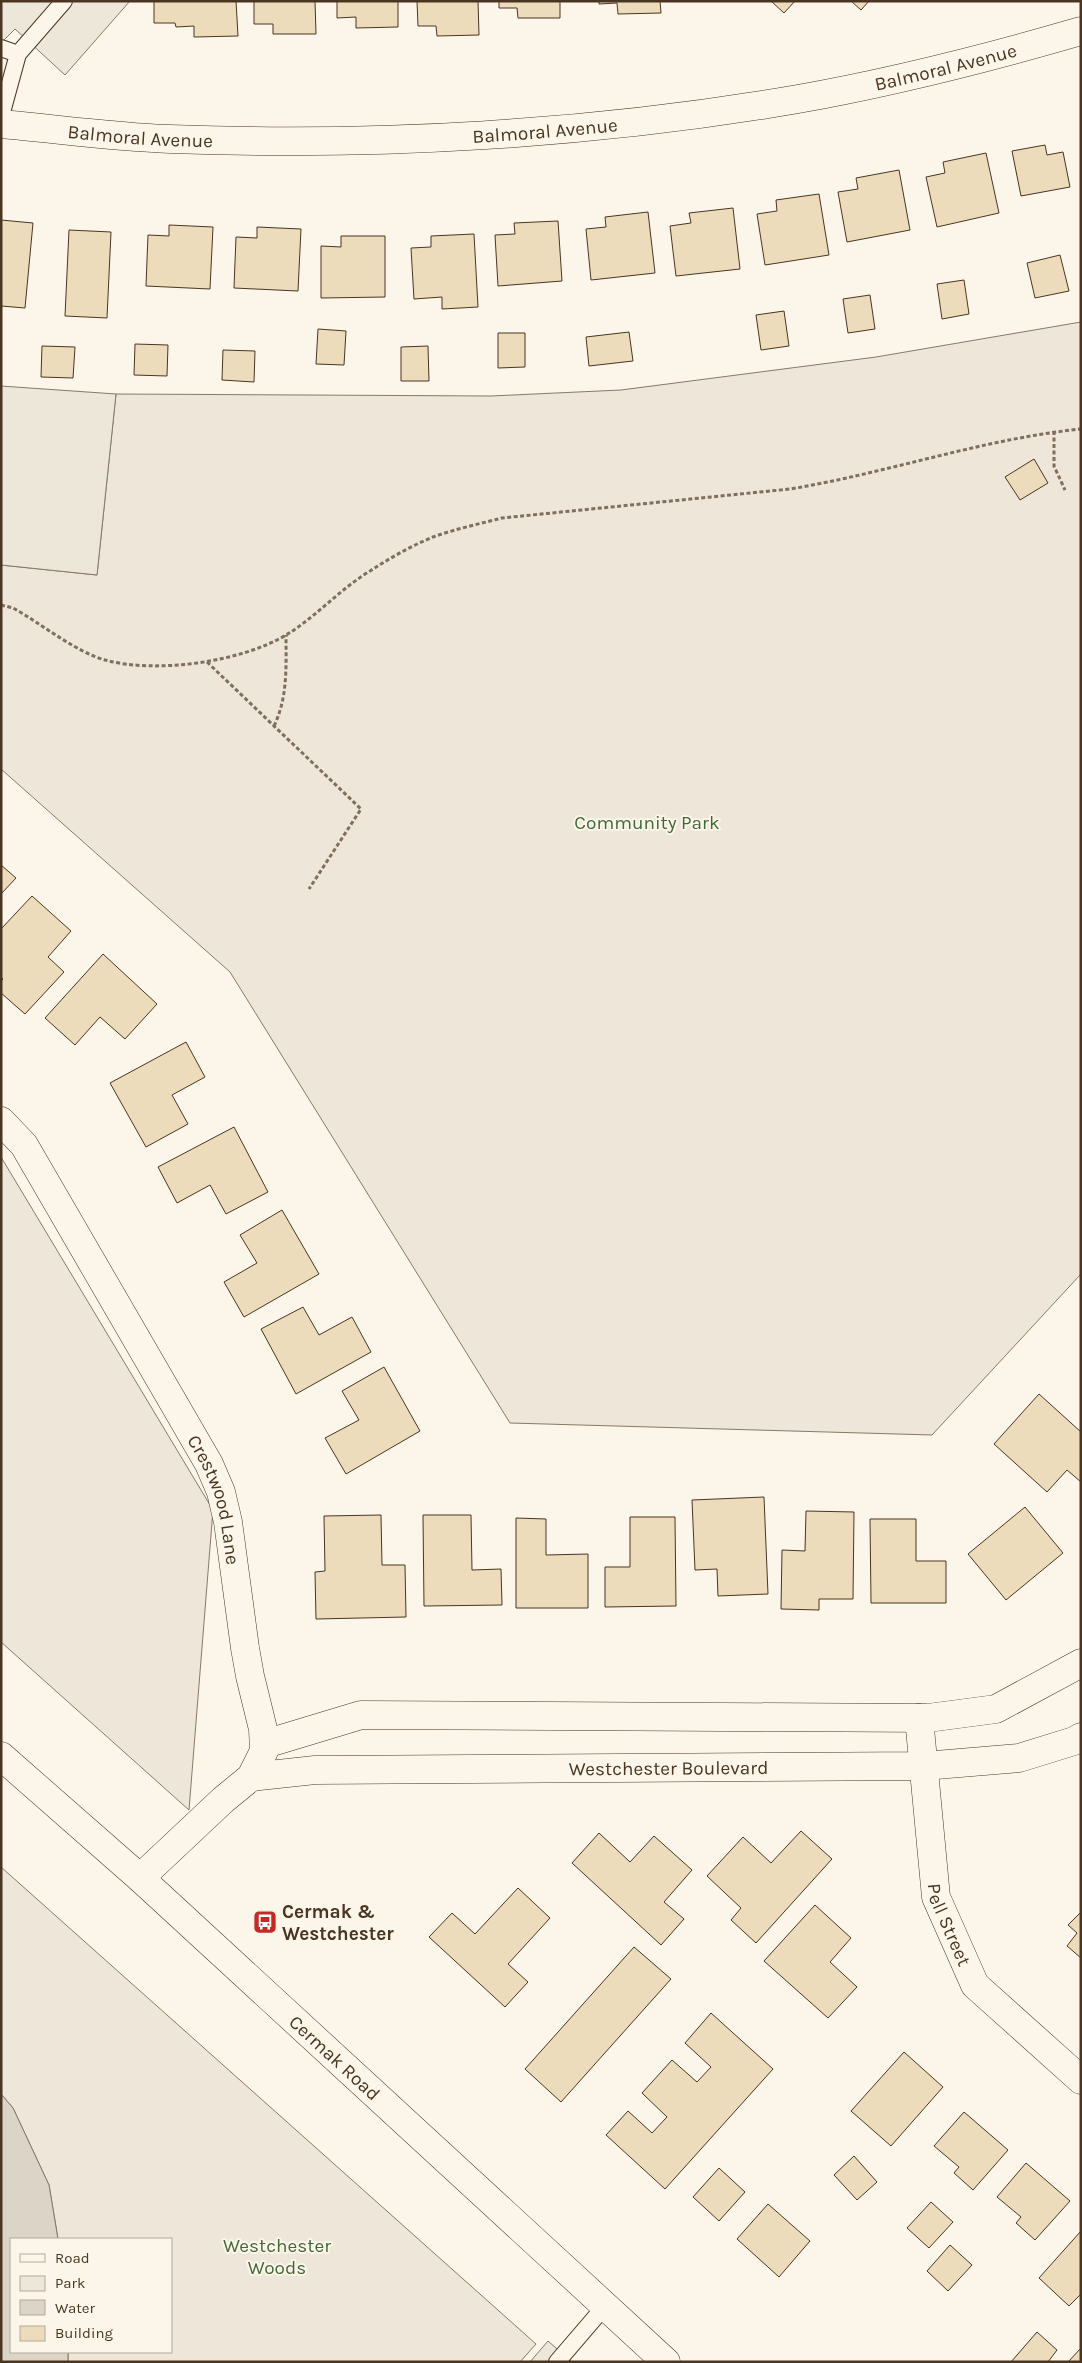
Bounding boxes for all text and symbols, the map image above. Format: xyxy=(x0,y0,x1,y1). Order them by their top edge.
street label: Balmoral Avenue xyxy=(873,40,1019,96)
street label: Balmoral Avenue xyxy=(472,114,619,148)
street label: Balmoral Avenue xyxy=(67,121,213,152)
park label: Community Park xyxy=(574,812,720,834)
street label: Crestwood Lane xyxy=(182,1431,244,1566)
street label: Westchester Boulevard xyxy=(569,1757,769,1780)
street label: Pell Street xyxy=(923,1882,975,1970)
place label: Cermak & Westchester xyxy=(282,1901,394,1945)
bus stop icon: Cermak & Westchester xyxy=(252,1909,278,1935)
street label: Cermak Road xyxy=(284,2011,384,2105)
park label: Westchester Woods xyxy=(223,2235,331,2279)
legend xyxy=(10,2238,172,2353)
text: Road xyxy=(55,2249,90,2267)
text: Park xyxy=(55,2274,85,2292)
text: Water xyxy=(55,2299,96,2317)
text: Building xyxy=(55,2324,113,2342)

